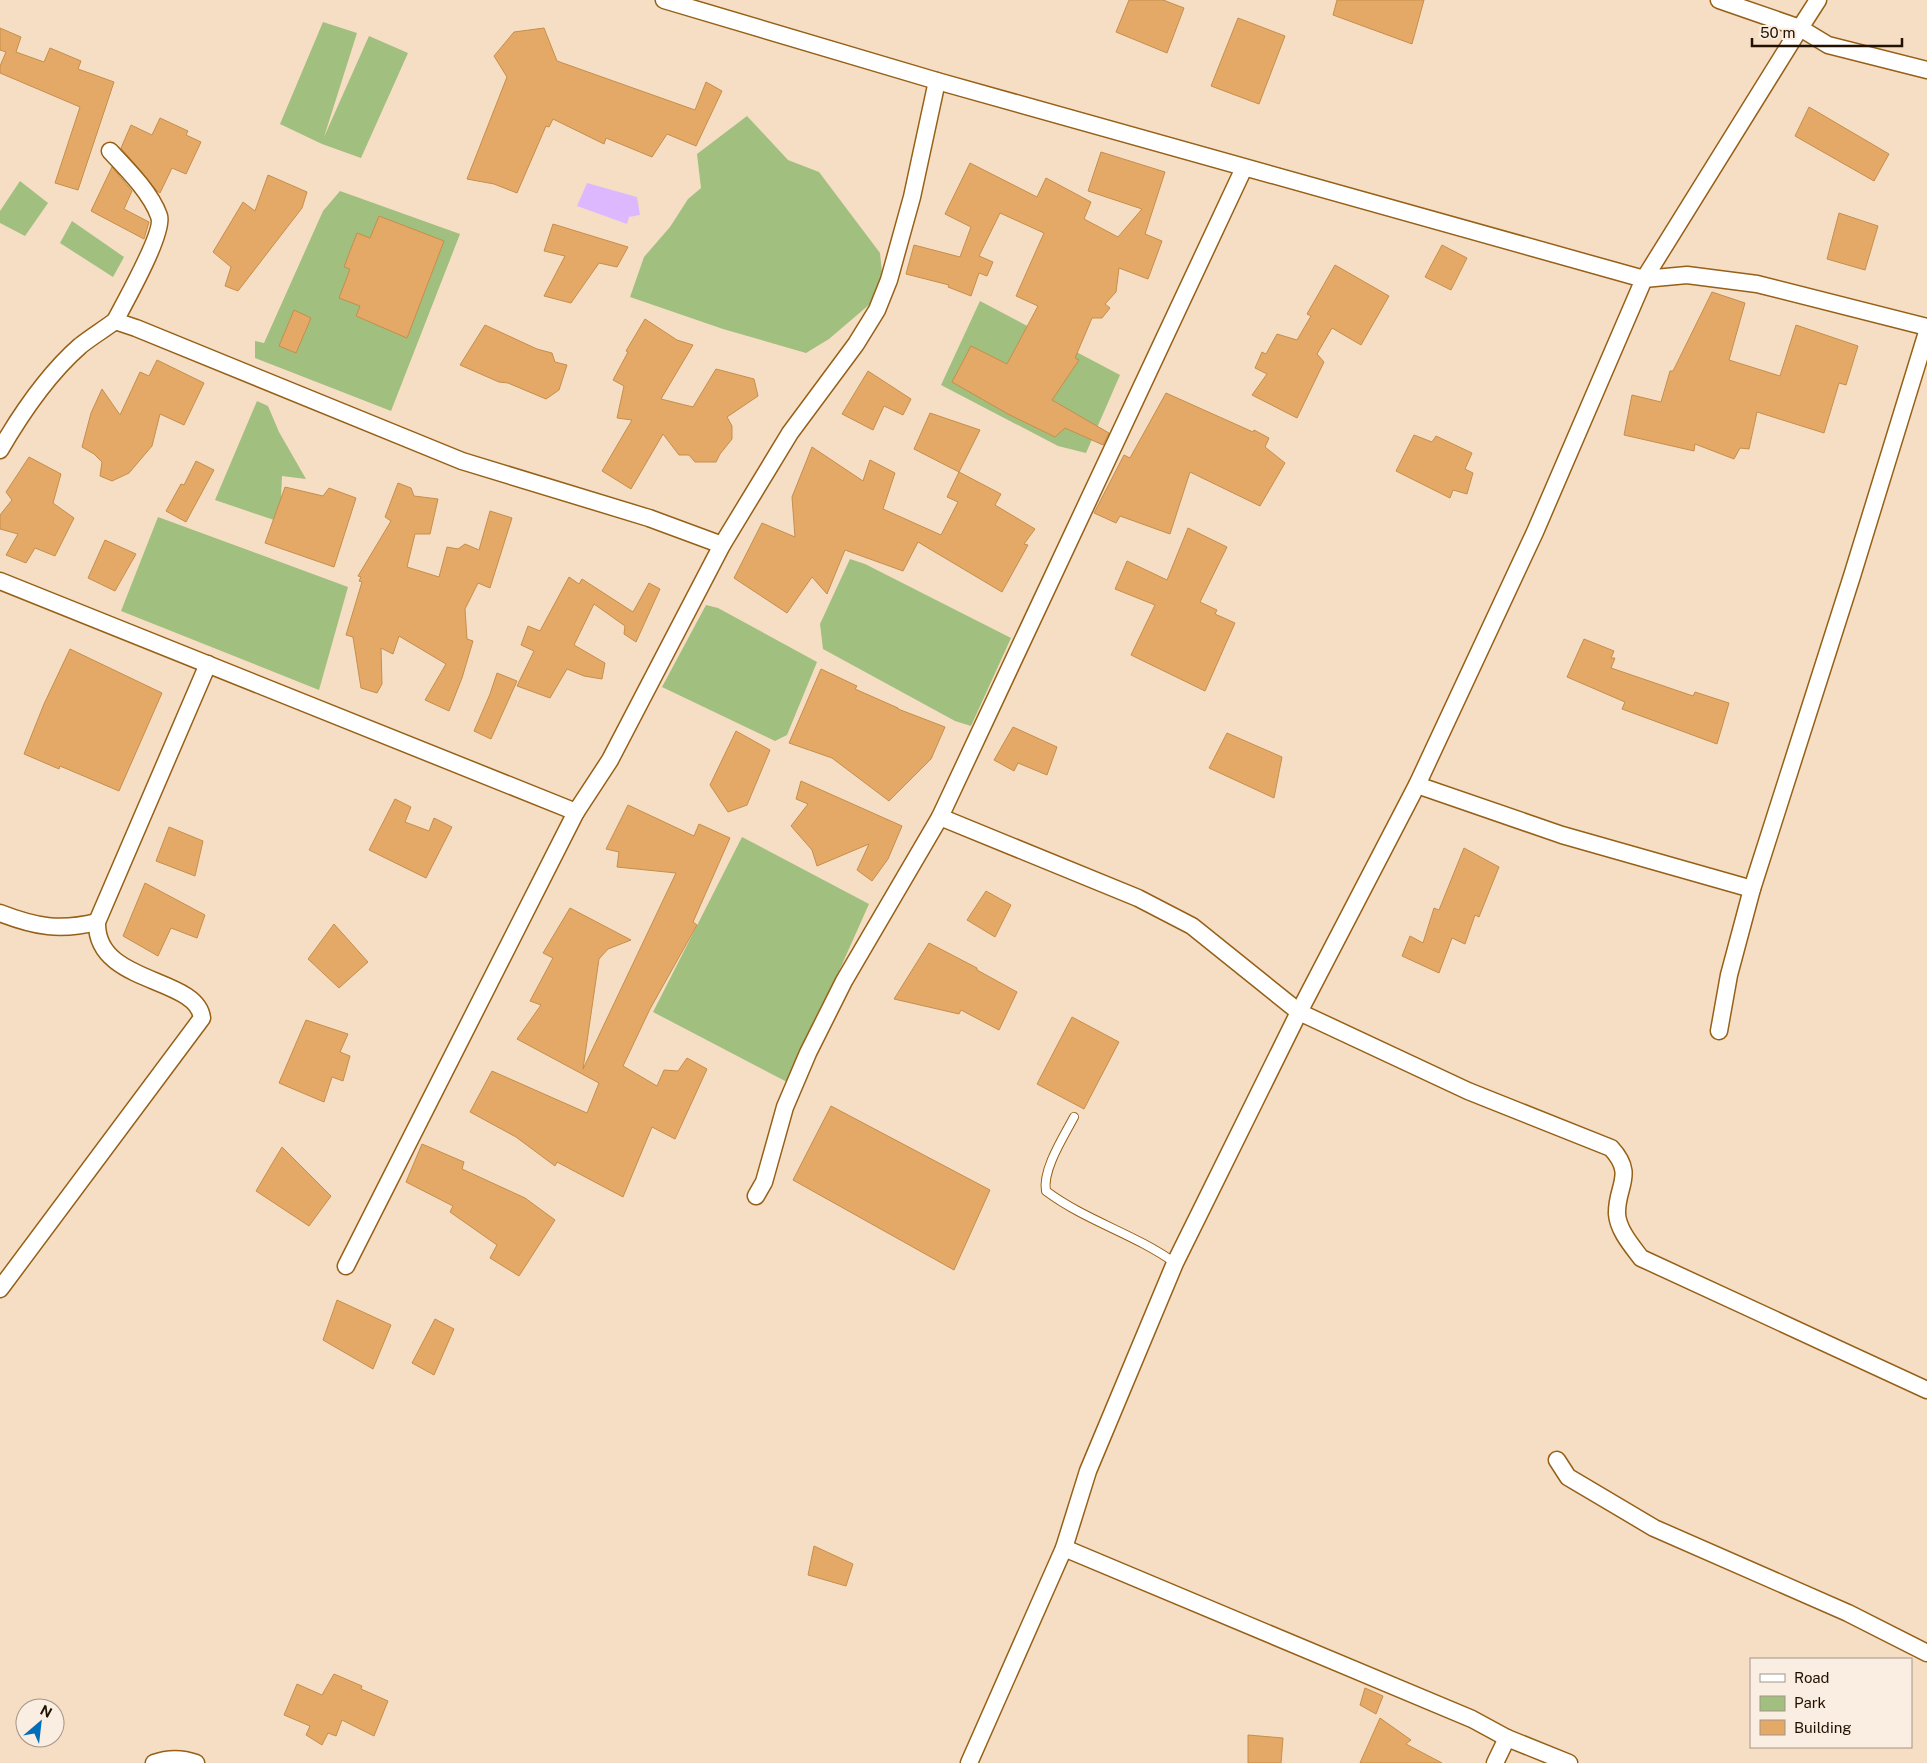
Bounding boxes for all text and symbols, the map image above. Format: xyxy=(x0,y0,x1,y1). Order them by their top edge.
scale bar xyxy=(1752,15,1902,47)
text: 50 m xyxy=(1760,24,1795,41)
legend xyxy=(1750,1658,1912,1748)
text: Road xyxy=(1794,1669,1830,1686)
text: Park xyxy=(1794,1694,1826,1711)
north arrow xyxy=(15,1698,65,1748)
text: N xyxy=(38,1702,55,1721)
text: Building xyxy=(1794,1719,1852,1736)

